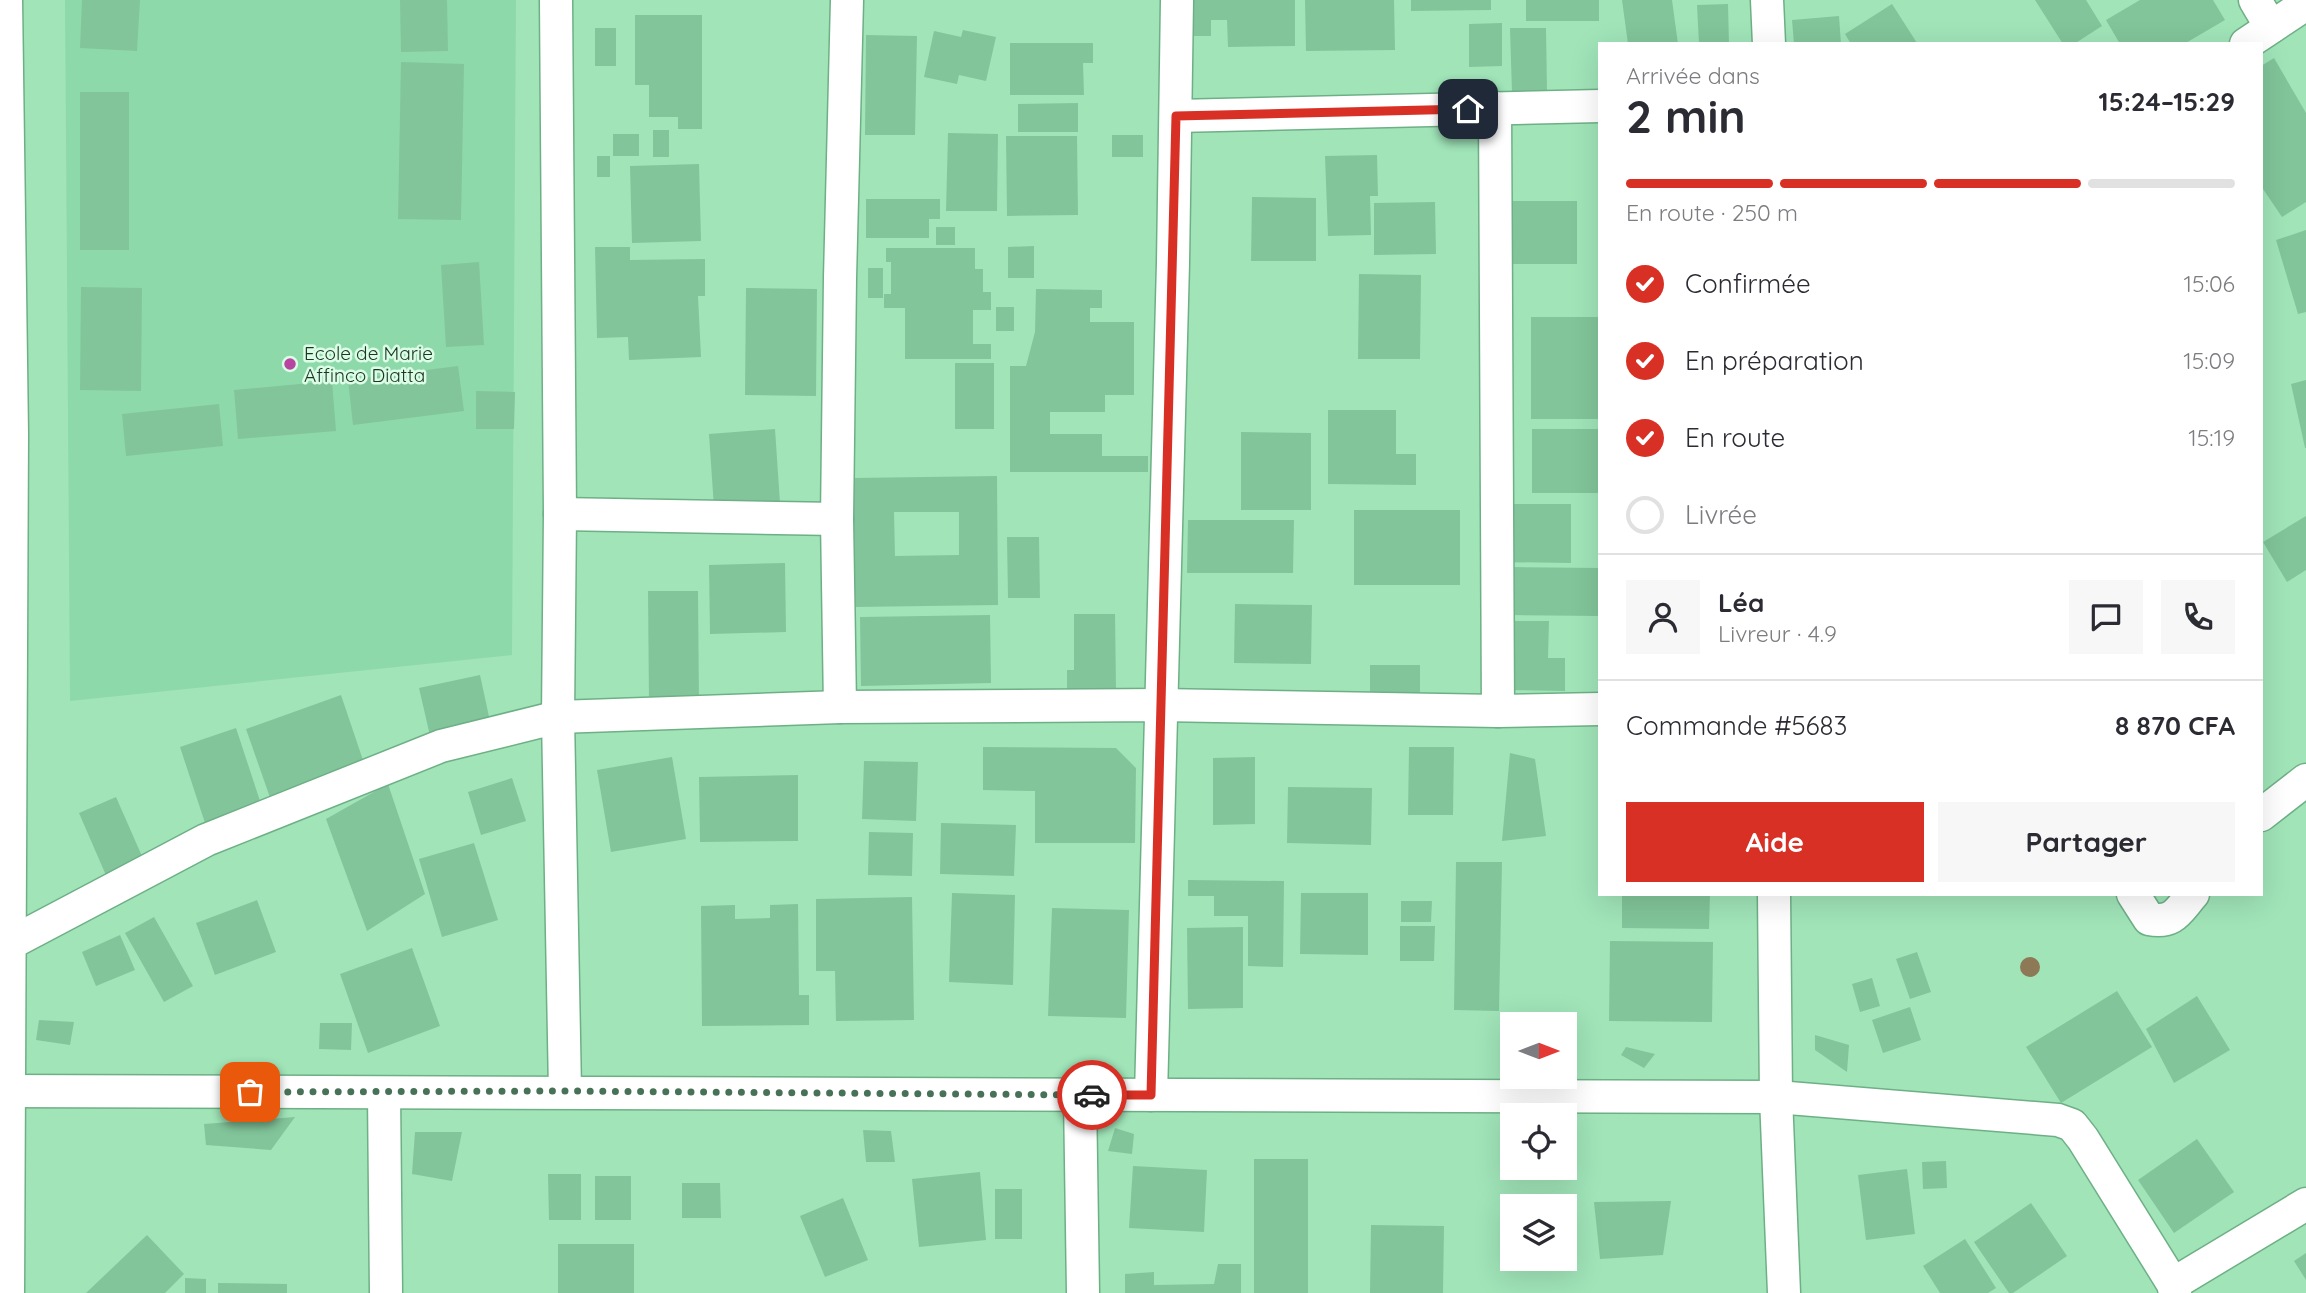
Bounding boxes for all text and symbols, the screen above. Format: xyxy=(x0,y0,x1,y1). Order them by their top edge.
text: Arrivée dans xyxy=(1626,61,1760,90)
pin xyxy=(1438,79,1498,139)
text: 15:24–15:29 xyxy=(2099,85,2235,118)
text: 2 min xyxy=(1626,87,1746,145)
icon: home xyxy=(1449,90,1487,128)
text: En route · 250 m xyxy=(1626,198,1798,227)
icon: check xyxy=(1626,265,1664,303)
text: Confirmée xyxy=(1685,267,1811,300)
text: 15:06 xyxy=(2184,269,2235,298)
place label: Ecole de Marie Affinco Diatta xyxy=(304,341,433,387)
icon: check xyxy=(1626,342,1664,380)
text: En préparation xyxy=(1685,344,1864,377)
text: 15:09 xyxy=(2183,346,2235,375)
marker: Ecole de Marie Affinco Diatta xyxy=(282,356,298,372)
icon: check xyxy=(1626,419,1664,457)
text: En route xyxy=(1685,421,1785,454)
text: 15:19 xyxy=(2188,423,2235,452)
text: Livrée xyxy=(1685,498,1757,531)
button: person xyxy=(1626,580,1700,654)
button: chat xyxy=(2069,580,2143,654)
button: phone xyxy=(2161,580,2235,654)
text: Léa xyxy=(1718,586,1764,619)
text: Livreur · 4.9 xyxy=(1718,619,1837,648)
text: Commande #5683 xyxy=(1626,709,1847,742)
text: 8 870 CFA xyxy=(2115,709,2235,742)
button: Aide xyxy=(1626,802,1924,882)
button: Partager xyxy=(1938,802,2235,882)
north arrow xyxy=(1500,1012,1577,1088)
map controls xyxy=(1500,1012,1577,1271)
courier xyxy=(1057,1060,1127,1130)
pin xyxy=(220,1062,280,1122)
icon: bag xyxy=(231,1073,269,1111)
icon: car xyxy=(1073,1076,1111,1114)
button: locate xyxy=(1500,1103,1577,1180)
button: layers xyxy=(1500,1194,1577,1271)

